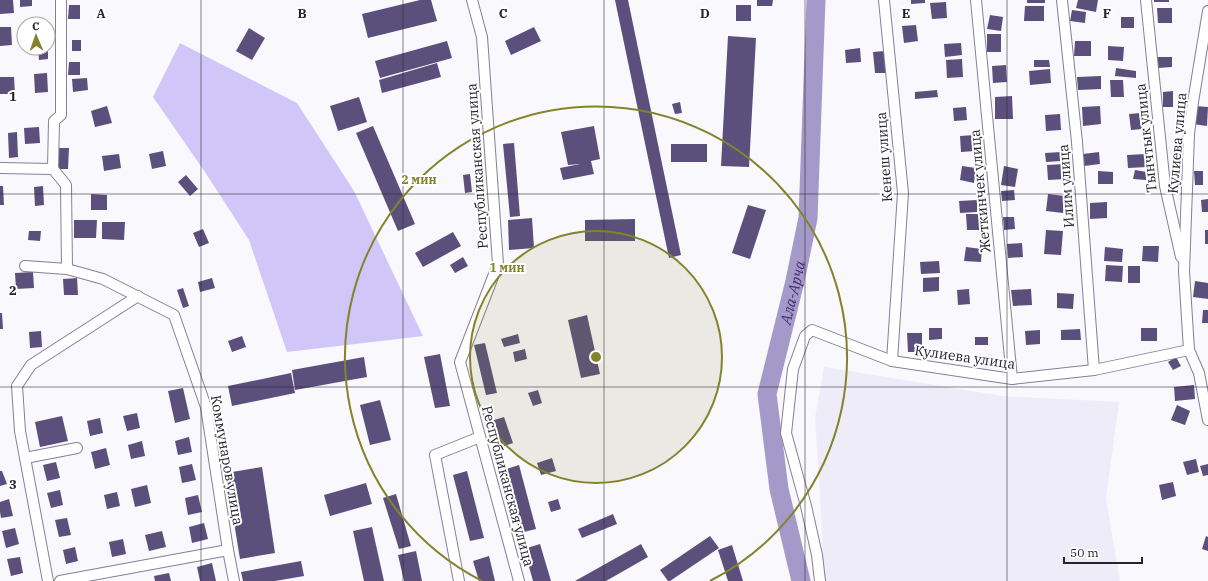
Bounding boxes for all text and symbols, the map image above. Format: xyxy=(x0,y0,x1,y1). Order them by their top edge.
text: A xyxy=(96,5,106,22)
text: B xyxy=(297,5,307,22)
text: C xyxy=(499,5,508,22)
text: D xyxy=(700,5,710,22)
text: E xyxy=(902,5,910,22)
text: F xyxy=(1103,5,1111,22)
north arrow xyxy=(16,16,56,56)
text: С xyxy=(32,19,40,33)
street label: Республиканская улица xyxy=(462,82,492,249)
street label: Тынчтык улица xyxy=(1131,82,1161,193)
text: 1 xyxy=(9,88,17,105)
street label: Кулиева улица xyxy=(1164,91,1190,194)
street label: Кенеш улица xyxy=(872,111,896,203)
street label: Жеткинчек улица xyxy=(966,128,994,254)
street label: Илим улица xyxy=(1054,143,1078,229)
text: 2 мин xyxy=(401,172,437,187)
water label: Ала-Арча xyxy=(775,258,809,327)
text: 1 мин xyxy=(489,260,525,275)
text: 2 xyxy=(9,282,17,299)
street label: Кулиева улица xyxy=(914,341,1017,373)
centre of rings xyxy=(589,350,603,364)
street label: Коммунаров улица xyxy=(207,394,247,527)
street label: Республиканская улица xyxy=(478,404,538,569)
text: 3 xyxy=(9,476,17,493)
scale bar xyxy=(1064,539,1142,565)
text: 50 m xyxy=(1070,545,1099,560)

